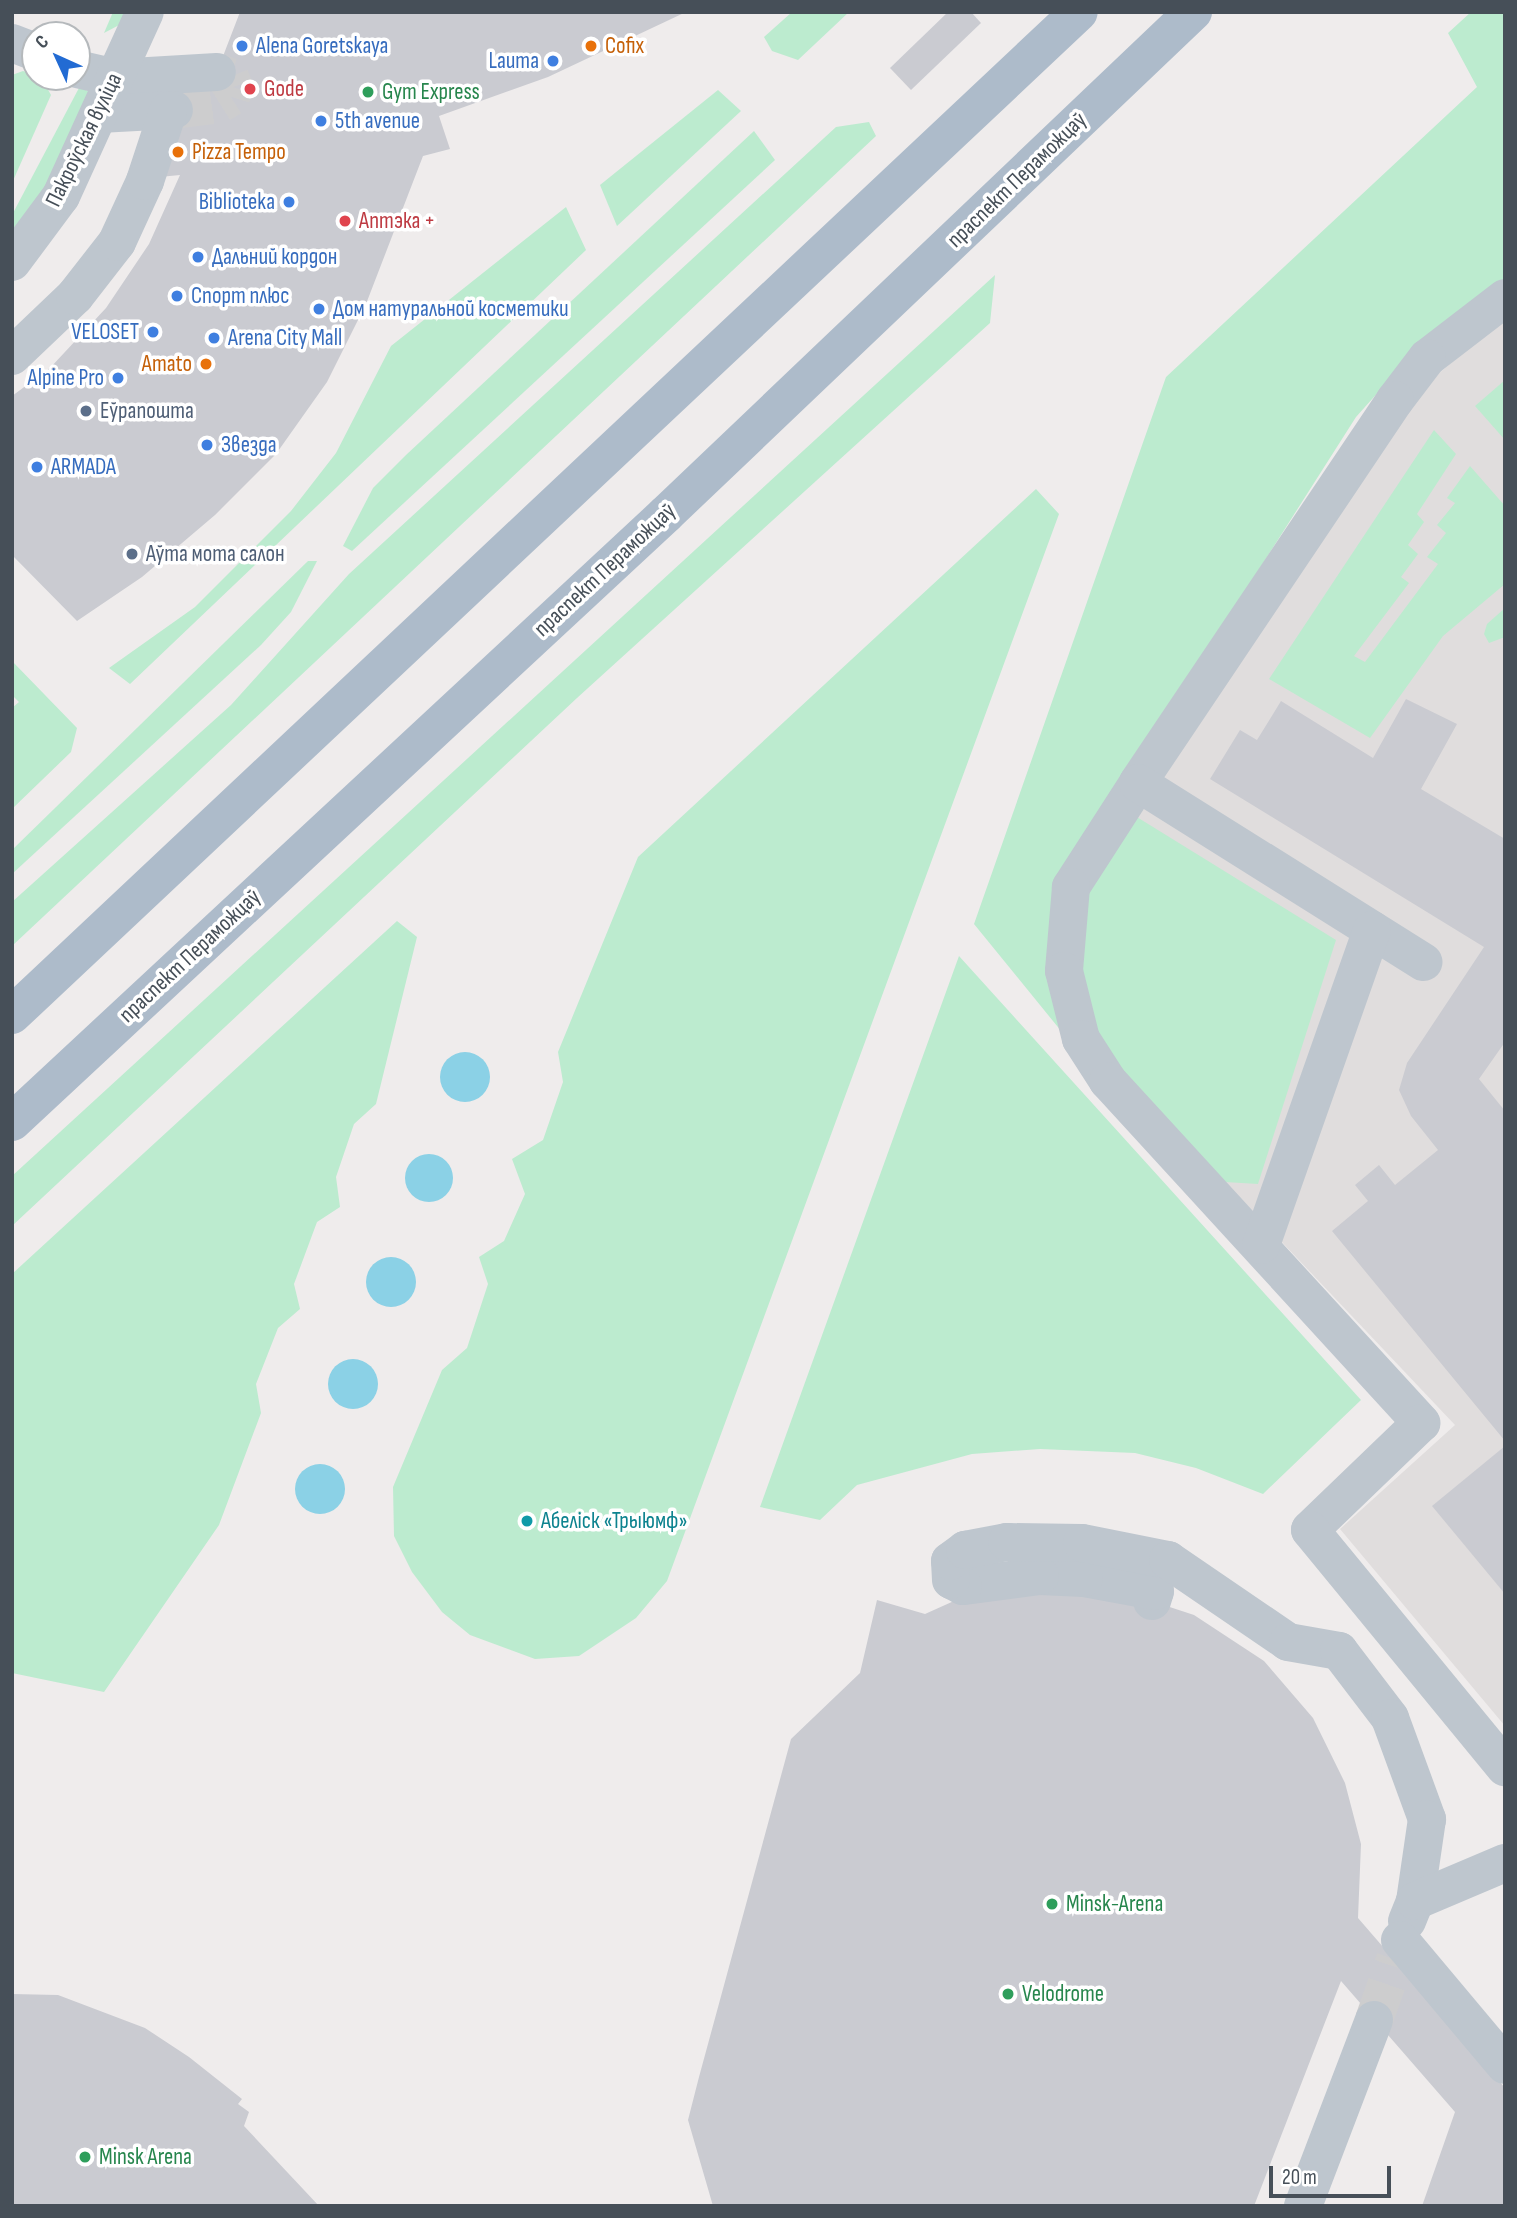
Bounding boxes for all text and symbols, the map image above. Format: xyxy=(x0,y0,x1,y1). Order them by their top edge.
north arrow xyxy=(21,21,91,91)
text: С xyxy=(31,31,54,54)
place label: Alena Goretskaya xyxy=(256,32,388,60)
place label: Cofix xyxy=(605,32,644,60)
marker: Alena Goretskaya xyxy=(234,38,250,54)
marker: Cofix xyxy=(583,38,599,54)
place label: Lauma xyxy=(488,47,539,75)
marker: Lauma xyxy=(545,53,561,69)
street label: Пакроўская вуліца xyxy=(40,69,128,211)
place label: Gode xyxy=(264,75,304,103)
place label: Gym Express xyxy=(382,78,480,106)
marker: Gode xyxy=(242,81,258,97)
marker: Gym Express xyxy=(360,84,376,100)
street label: праспект Пераможцаў xyxy=(942,106,1092,254)
place label: 5th avenue xyxy=(335,107,420,135)
marker: 5th avenue xyxy=(313,113,329,129)
place label: Pizza Tempo xyxy=(192,138,286,166)
marker: Pizza Tempo xyxy=(170,144,186,160)
place label: Biblioteka xyxy=(199,188,275,216)
marker: Biblioteka xyxy=(281,194,297,210)
place label: Аптэка + xyxy=(359,207,435,235)
marker: Аптэка + xyxy=(337,213,353,229)
place label: Дальний кордон xyxy=(212,243,337,271)
marker: Дальний кордон xyxy=(190,249,206,265)
place label: Спорт плюс xyxy=(191,282,290,310)
marker: Спорт плюс xyxy=(169,288,185,304)
place label: Дом натуральной косметики xyxy=(333,295,569,323)
marker: Дом натуральной косметики xyxy=(311,301,327,317)
place label: VELOSET xyxy=(71,318,139,346)
marker: VELOSET xyxy=(145,324,161,340)
place label: Arena City Mall xyxy=(228,324,342,352)
marker: Arena City Mall xyxy=(206,330,222,346)
place label: Amato xyxy=(142,350,192,378)
marker: Amato xyxy=(198,356,214,372)
place label: Alpine Pro xyxy=(28,364,104,392)
marker: Alpine Pro xyxy=(110,370,126,386)
place label: Еўрапошта xyxy=(100,397,194,425)
marker: Еўрапошта xyxy=(78,403,94,419)
place label: Звезда xyxy=(221,431,277,459)
marker: Звезда xyxy=(199,437,215,453)
place label: ARMADA xyxy=(51,453,116,481)
marker: ARMADA xyxy=(29,459,45,475)
street label: праспект Пераможцаў xyxy=(529,497,681,643)
place label: Аўта мота салон xyxy=(146,540,285,568)
marker: Аўта мота салон xyxy=(124,546,140,562)
street label: праспект Пераможцаў xyxy=(114,883,266,1029)
place label: Абеліск «Трыюмф» xyxy=(541,1507,688,1535)
marker: Абеліск «Трыюмф» xyxy=(519,1513,535,1529)
place label: Minsk-Arena xyxy=(1066,1890,1163,1918)
marker: Minsk-Arena xyxy=(1044,1896,1060,1912)
place label: Velodrome xyxy=(1022,1980,1104,2008)
marker: Velodrome xyxy=(1000,1986,1016,2002)
place label: Minsk Arena xyxy=(99,2143,192,2171)
marker: Minsk Arena xyxy=(77,2149,93,2165)
scale bar xyxy=(1272,2152,1394,2196)
text: 20 m xyxy=(1282,2165,1317,2190)

